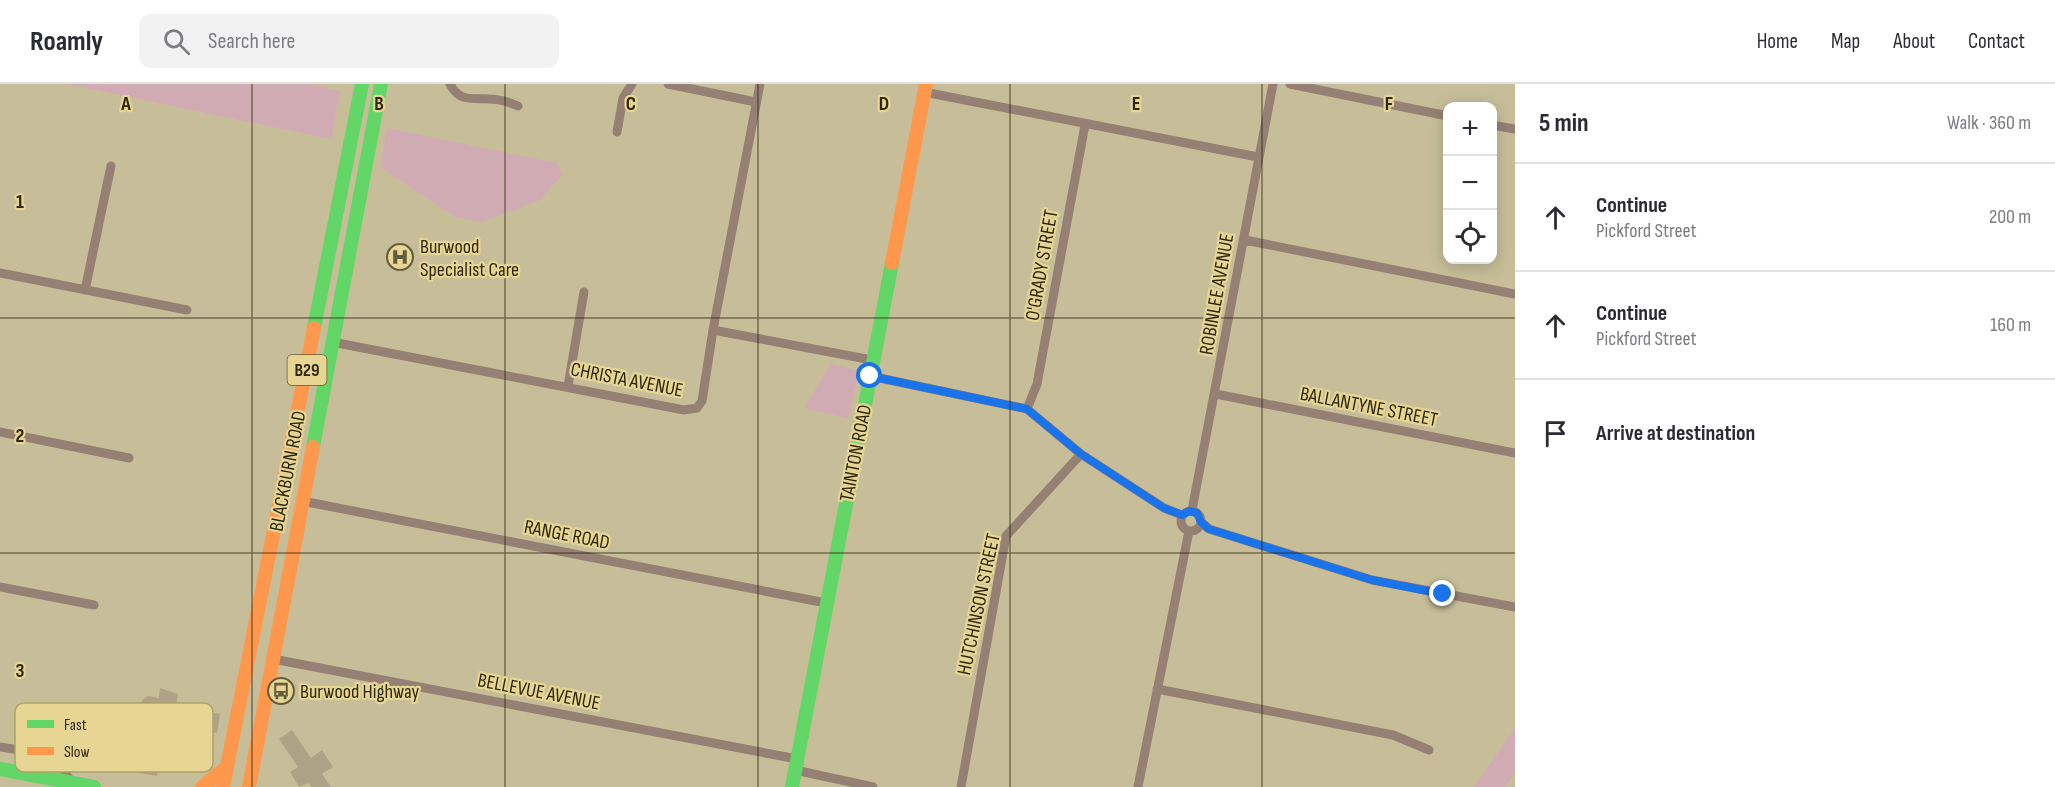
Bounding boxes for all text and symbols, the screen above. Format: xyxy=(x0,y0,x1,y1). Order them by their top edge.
search box xyxy=(139,14,559,68)
text: Roamly xyxy=(30,25,103,58)
icon: search xyxy=(160,25,193,58)
text: Search here xyxy=(208,28,295,55)
text: Home xyxy=(1757,29,1798,54)
text: Map xyxy=(1831,29,1860,54)
text: About xyxy=(1893,29,1935,54)
text: Contact xyxy=(1968,29,2025,54)
text: A xyxy=(120,92,131,116)
text: B xyxy=(374,92,384,116)
text: C xyxy=(626,92,636,116)
text: D xyxy=(879,92,889,116)
text: E xyxy=(1132,92,1140,116)
text: F xyxy=(1385,92,1393,116)
map controls xyxy=(1443,102,1497,264)
button: + xyxy=(1443,102,1497,156)
text: 5 min xyxy=(1539,108,1589,139)
text: Walk · 360 m xyxy=(1947,111,2031,135)
button: − xyxy=(1443,156,1497,210)
text: 1 xyxy=(16,190,24,214)
text: Continue xyxy=(1596,192,1667,219)
icon: ahead xyxy=(1539,201,1572,234)
text: 200 m xyxy=(1989,205,2031,229)
street label: O'GRADY STREET xyxy=(1020,208,1064,322)
button: locate xyxy=(1443,210,1497,264)
text: Pickford Street xyxy=(1596,219,1697,243)
street label: ROBINLEE AVENUE xyxy=(1195,232,1239,357)
place label: Burwood Specialist Care xyxy=(420,235,519,282)
hospital icon: Burwood Specialist Care xyxy=(385,242,415,272)
text: Continue xyxy=(1596,300,1667,327)
icon: ahead xyxy=(1539,309,1572,342)
text: 160 m xyxy=(1990,313,2031,337)
text: Pickford Street xyxy=(1596,327,1697,351)
road number: B29 xyxy=(288,355,326,385)
street label: CHRISTA AVENUE xyxy=(568,357,685,403)
route start xyxy=(856,362,882,388)
street label: BALLANTYNE STREET xyxy=(1298,382,1440,432)
street label: TAINTON ROAD xyxy=(835,403,877,504)
street label: BLACKBURN ROAD xyxy=(265,409,311,533)
icon: arrive xyxy=(1539,417,1572,450)
text: Arrive at destination xyxy=(1596,420,1755,447)
text: 2 xyxy=(16,424,24,448)
street label: RANGE ROAD xyxy=(522,515,612,555)
street label: HUTCHINSON STREET xyxy=(952,531,1006,677)
route end xyxy=(1429,580,1455,606)
text: 3 xyxy=(16,659,25,683)
street label: BELLEVUE AVENUE xyxy=(476,668,602,716)
bus stop icon: Burwood Highway xyxy=(266,676,296,706)
place label: Burwood Highway xyxy=(300,680,419,704)
legend xyxy=(15,703,213,772)
text: Fast xyxy=(64,716,87,735)
text: Slow xyxy=(64,743,89,762)

